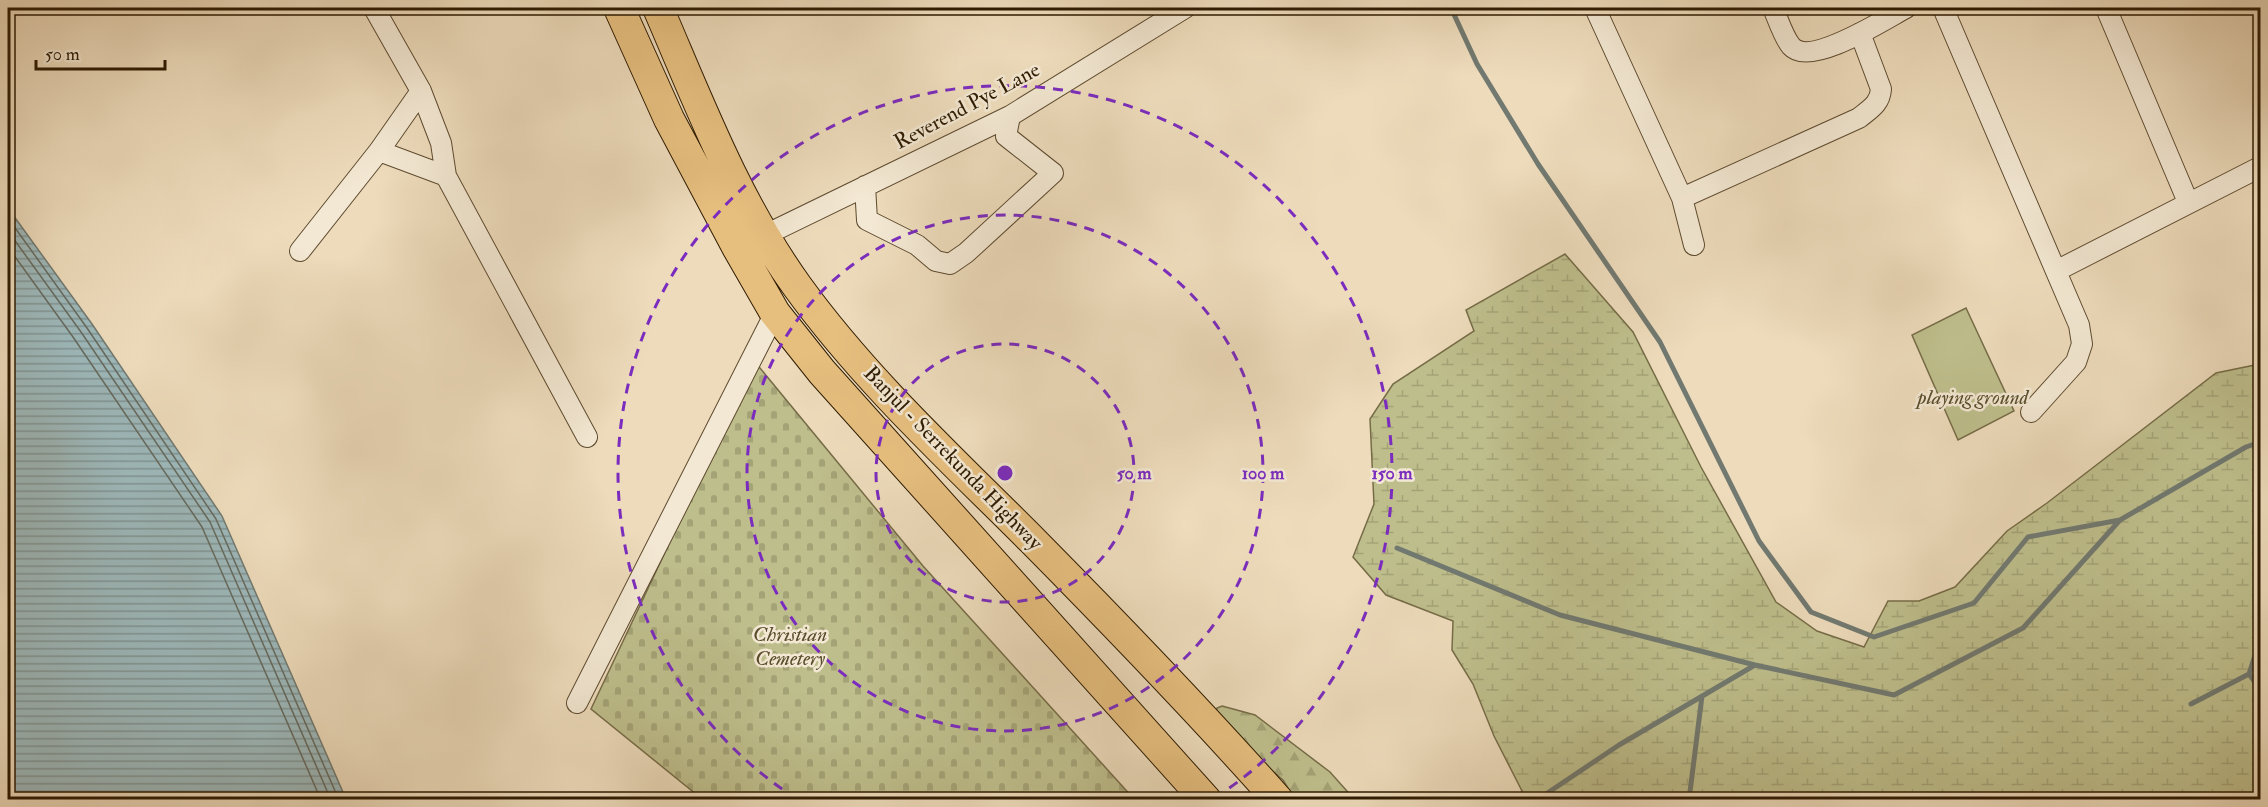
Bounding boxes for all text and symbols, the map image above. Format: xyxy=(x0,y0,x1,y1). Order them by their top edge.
scale bar xyxy=(36,33,165,71)
text: 50 m xyxy=(45,43,80,66)
street label: Reverend Pye Lane xyxy=(889,56,1045,156)
street label: Banjul - Serrekunda Highway xyxy=(858,360,1049,556)
park label: playing ground xyxy=(1915,384,2030,411)
text: 50 m xyxy=(1117,462,1152,485)
text: 100 m xyxy=(1242,462,1285,485)
text: 150 m xyxy=(1371,462,1414,485)
centre of rings xyxy=(995,463,1015,483)
park label: Christian Cemetery xyxy=(753,621,827,672)

